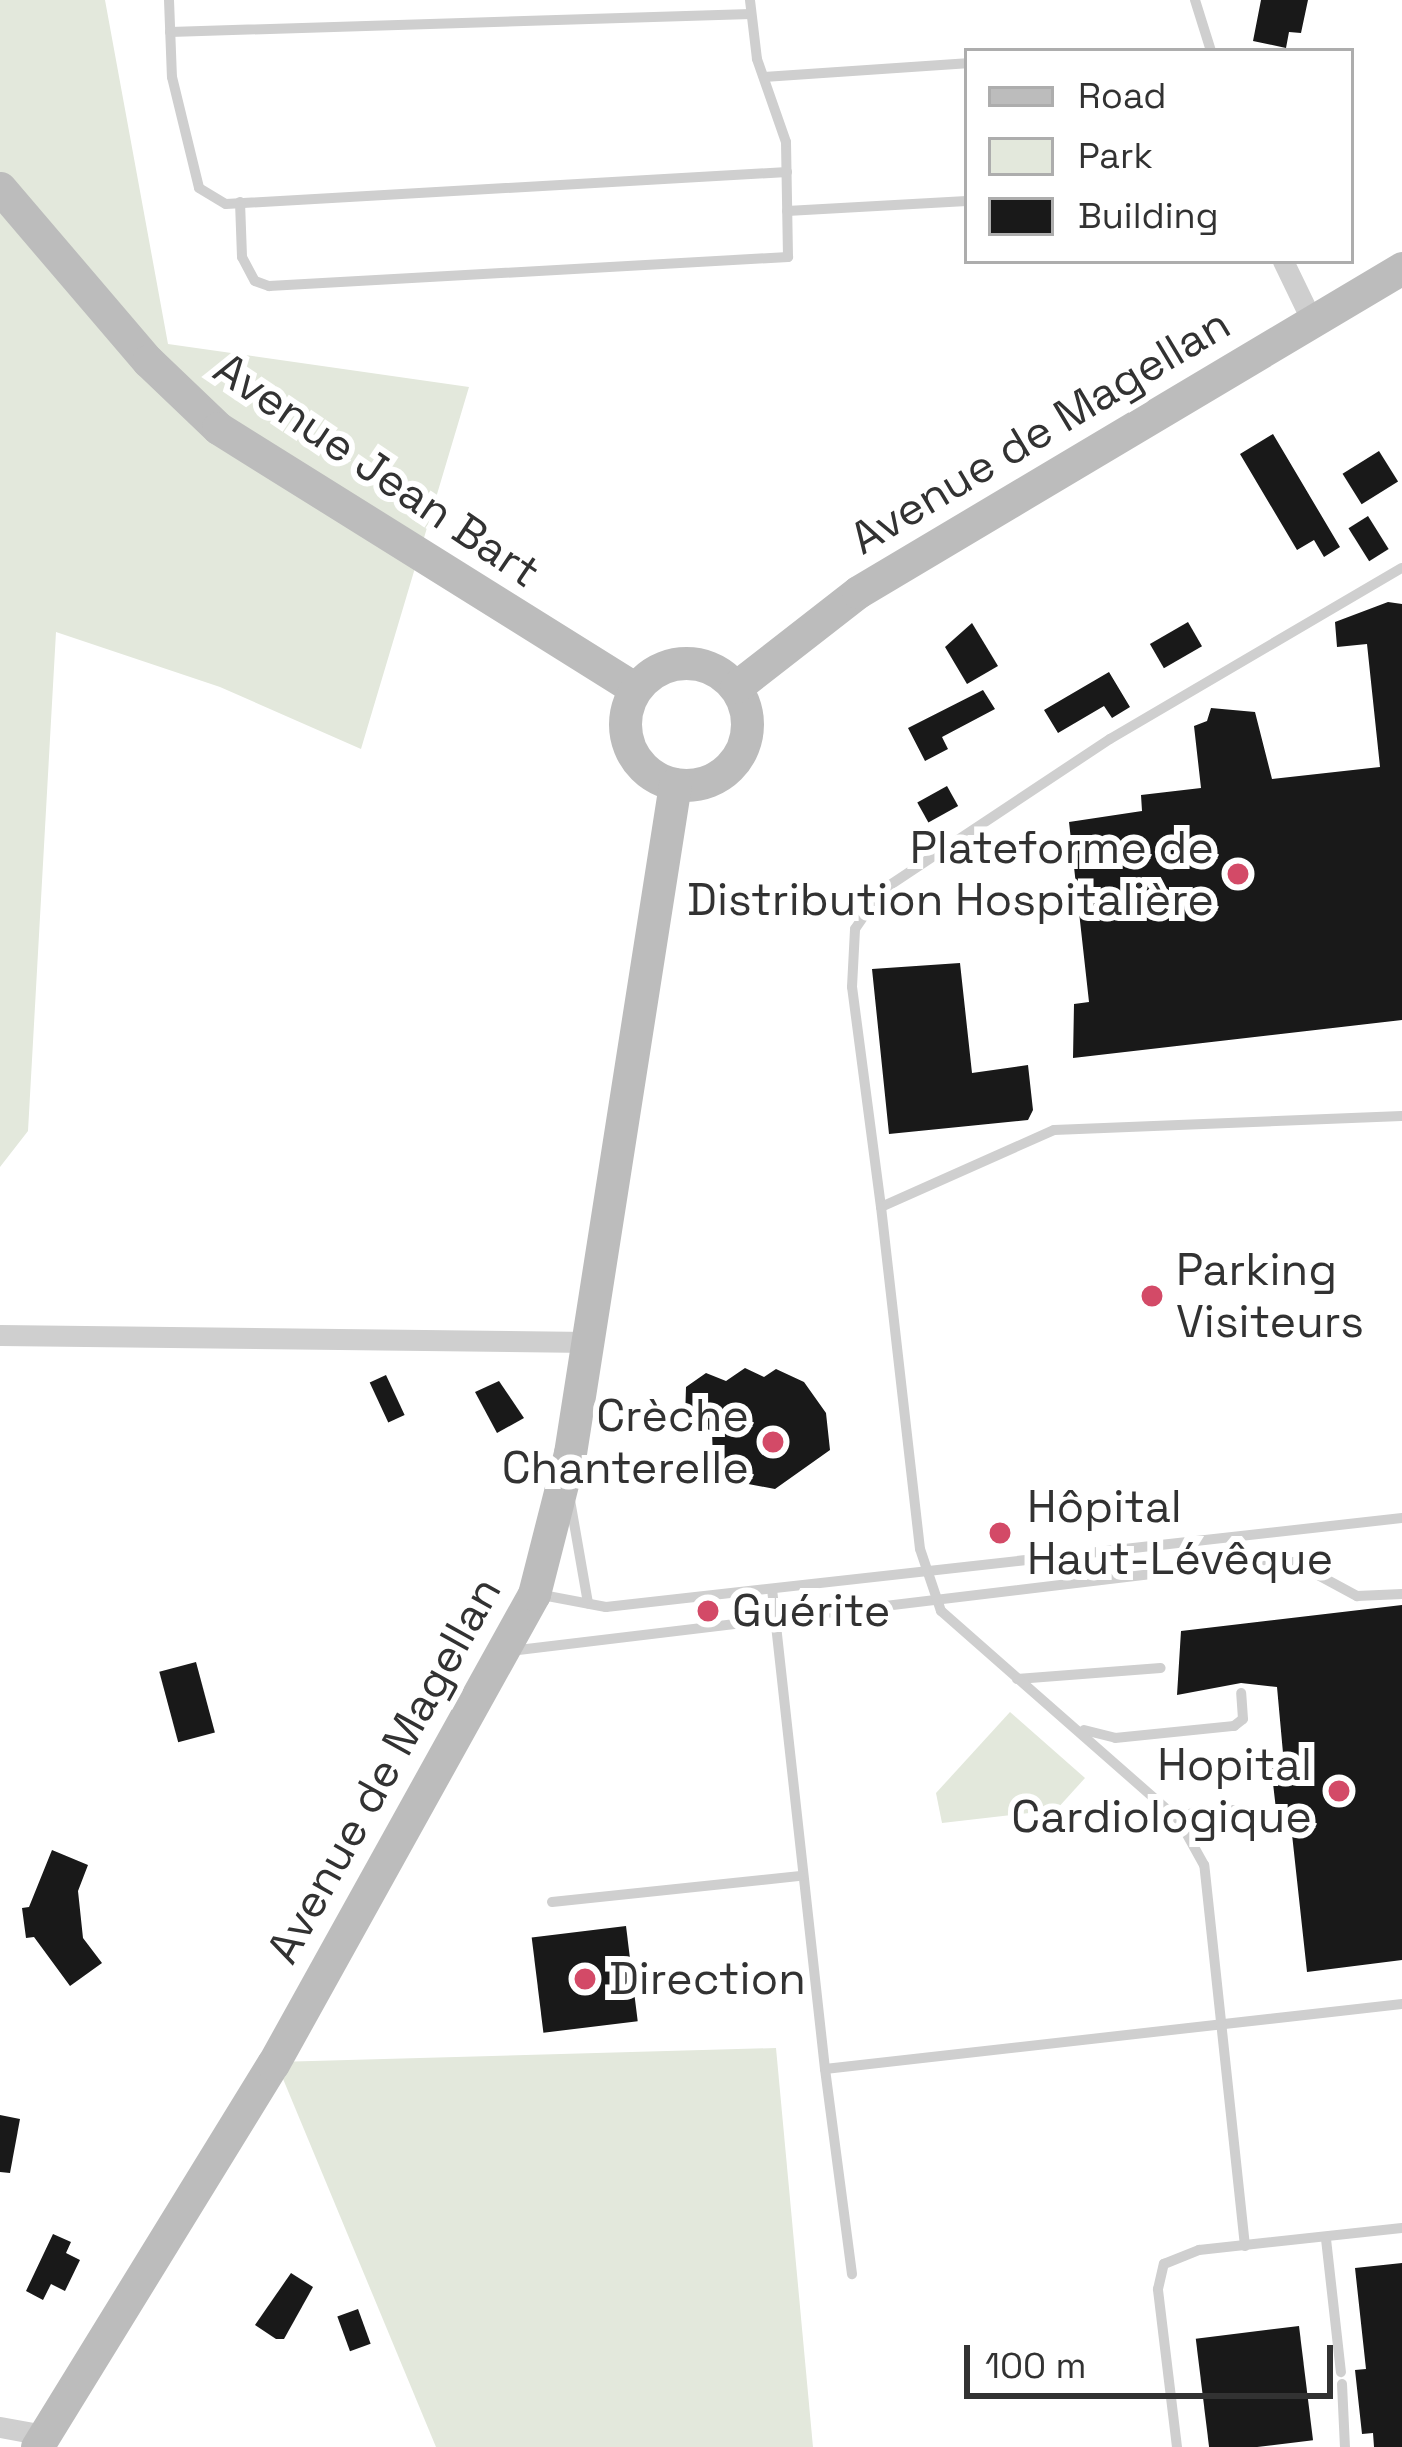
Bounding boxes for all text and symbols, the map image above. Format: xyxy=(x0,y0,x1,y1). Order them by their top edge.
legend xyxy=(964,48,1354,264)
text: Road xyxy=(1078,73,1166,119)
text: Park xyxy=(1078,133,1153,179)
text: Building xyxy=(1078,193,1219,239)
street label: Avenue de Magellan xyxy=(841,296,1239,566)
street label: Avenue Jean Bart xyxy=(204,341,550,599)
place label: Plateforme de Distribution Hospitalière xyxy=(687,821,1214,927)
marker: Plateforme de Distribution Hospitalière xyxy=(1225,861,1251,887)
place label: Parking Visiteurs xyxy=(1176,1243,1364,1349)
marker: Parking Visiteurs xyxy=(1139,1283,1165,1309)
place label: Crèche Chanterelle xyxy=(502,1389,749,1495)
marker: Crèche Chanterelle xyxy=(760,1429,786,1455)
place label: Hôpital Haut-Lévêque xyxy=(1027,1480,1333,1586)
marker: Hôpital Haut-Lévêque xyxy=(984,1517,1016,1549)
street label: Avenue de Magellan xyxy=(255,1568,513,1972)
place label: Guérite xyxy=(732,1584,890,1638)
marker: Guérite xyxy=(695,1598,721,1624)
place label: Hopital Cardiologique xyxy=(1011,1738,1312,1844)
marker: Hopital Cardiologique xyxy=(1323,1775,1355,1807)
place label: Direction xyxy=(609,1952,806,2006)
marker: Direction xyxy=(572,1966,598,1992)
scale bar xyxy=(970,2321,1339,2395)
text: 100 m xyxy=(985,2343,1086,2389)

